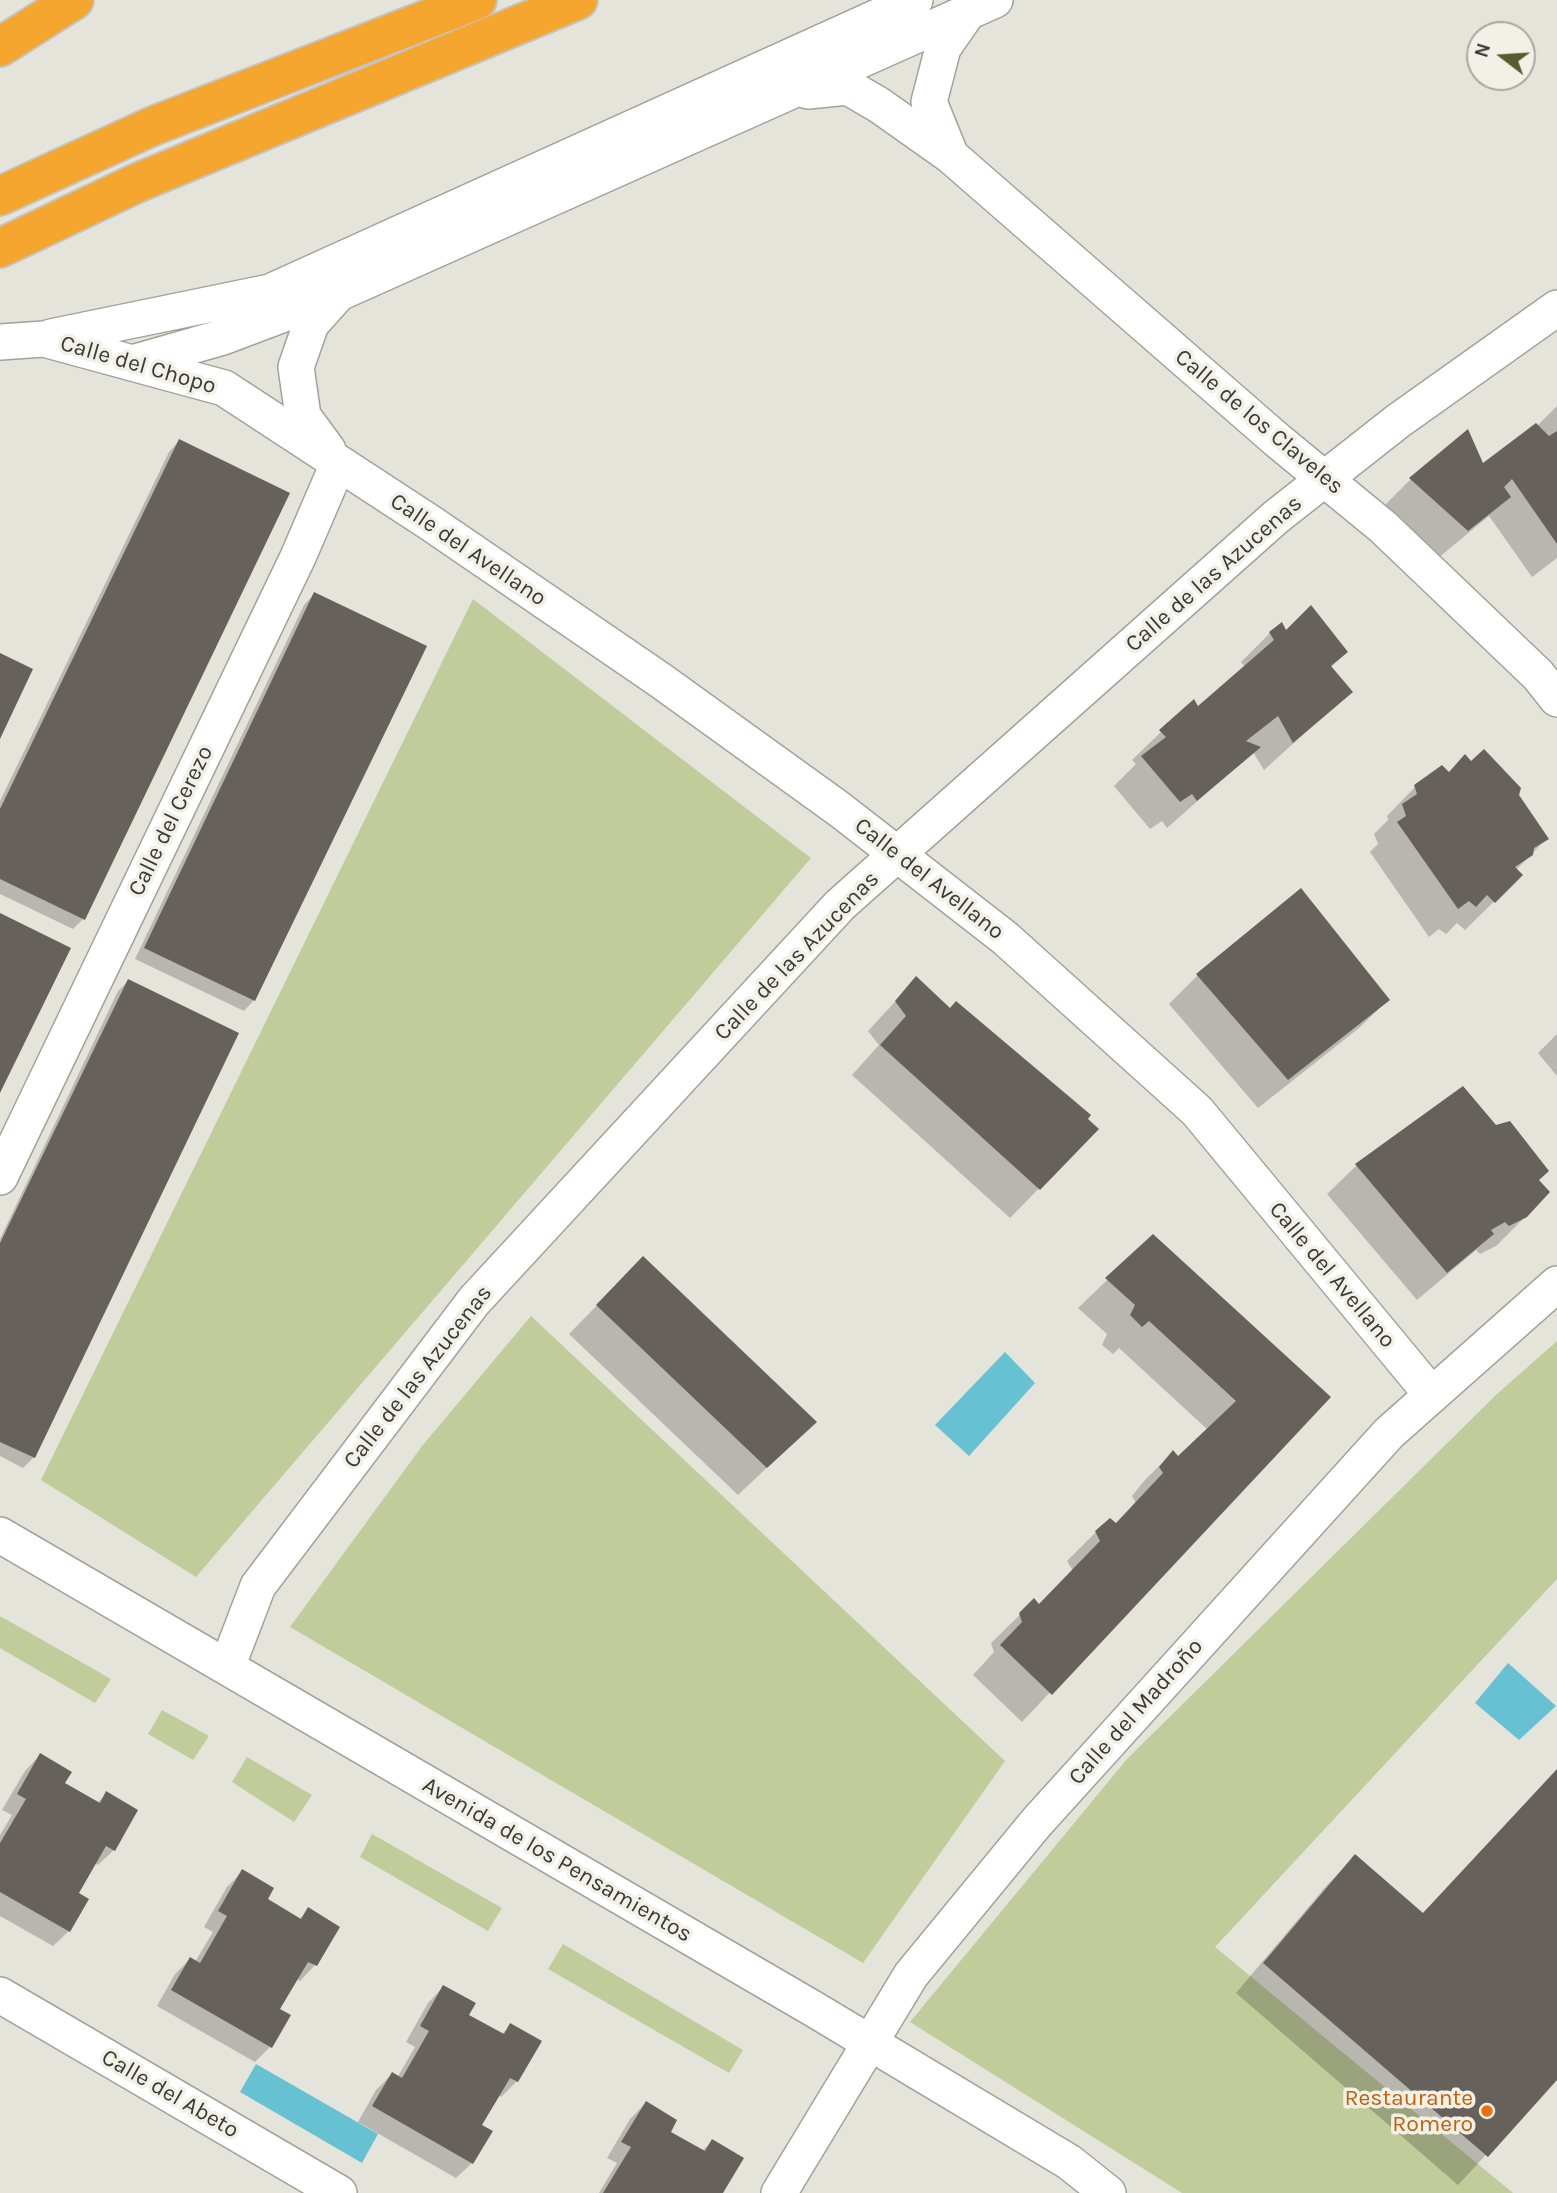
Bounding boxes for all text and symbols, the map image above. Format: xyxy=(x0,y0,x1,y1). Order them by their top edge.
north arrow xyxy=(1466,21,1536,91)
text: N xyxy=(1470,41,1495,60)
street label: Calle del Chopo xyxy=(57,330,219,400)
street label: Calle de los Claveles xyxy=(1169,344,1349,500)
street label: Calle del Avellano xyxy=(385,488,551,612)
street label: Calle de las Azucenas xyxy=(1120,490,1308,658)
street label: Calle del Cerezo xyxy=(123,741,219,901)
street label: Calle del Avellano xyxy=(849,812,1009,946)
street label: Calle de las Azucenas xyxy=(709,866,885,1046)
street label: Calle del Avellano xyxy=(1263,1196,1401,1354)
street label: Calle de las Azucenas xyxy=(338,1280,498,1474)
street label: Calle del Madroño xyxy=(1063,1633,1209,1791)
street label: Avenida de los Pensamientos xyxy=(417,1771,697,1949)
street label: Calle del Abeto xyxy=(96,2044,244,2144)
place label: Restaurante Romero xyxy=(1344,2084,1473,2138)
marker: Restaurante Romero xyxy=(1479,2103,1495,2119)

